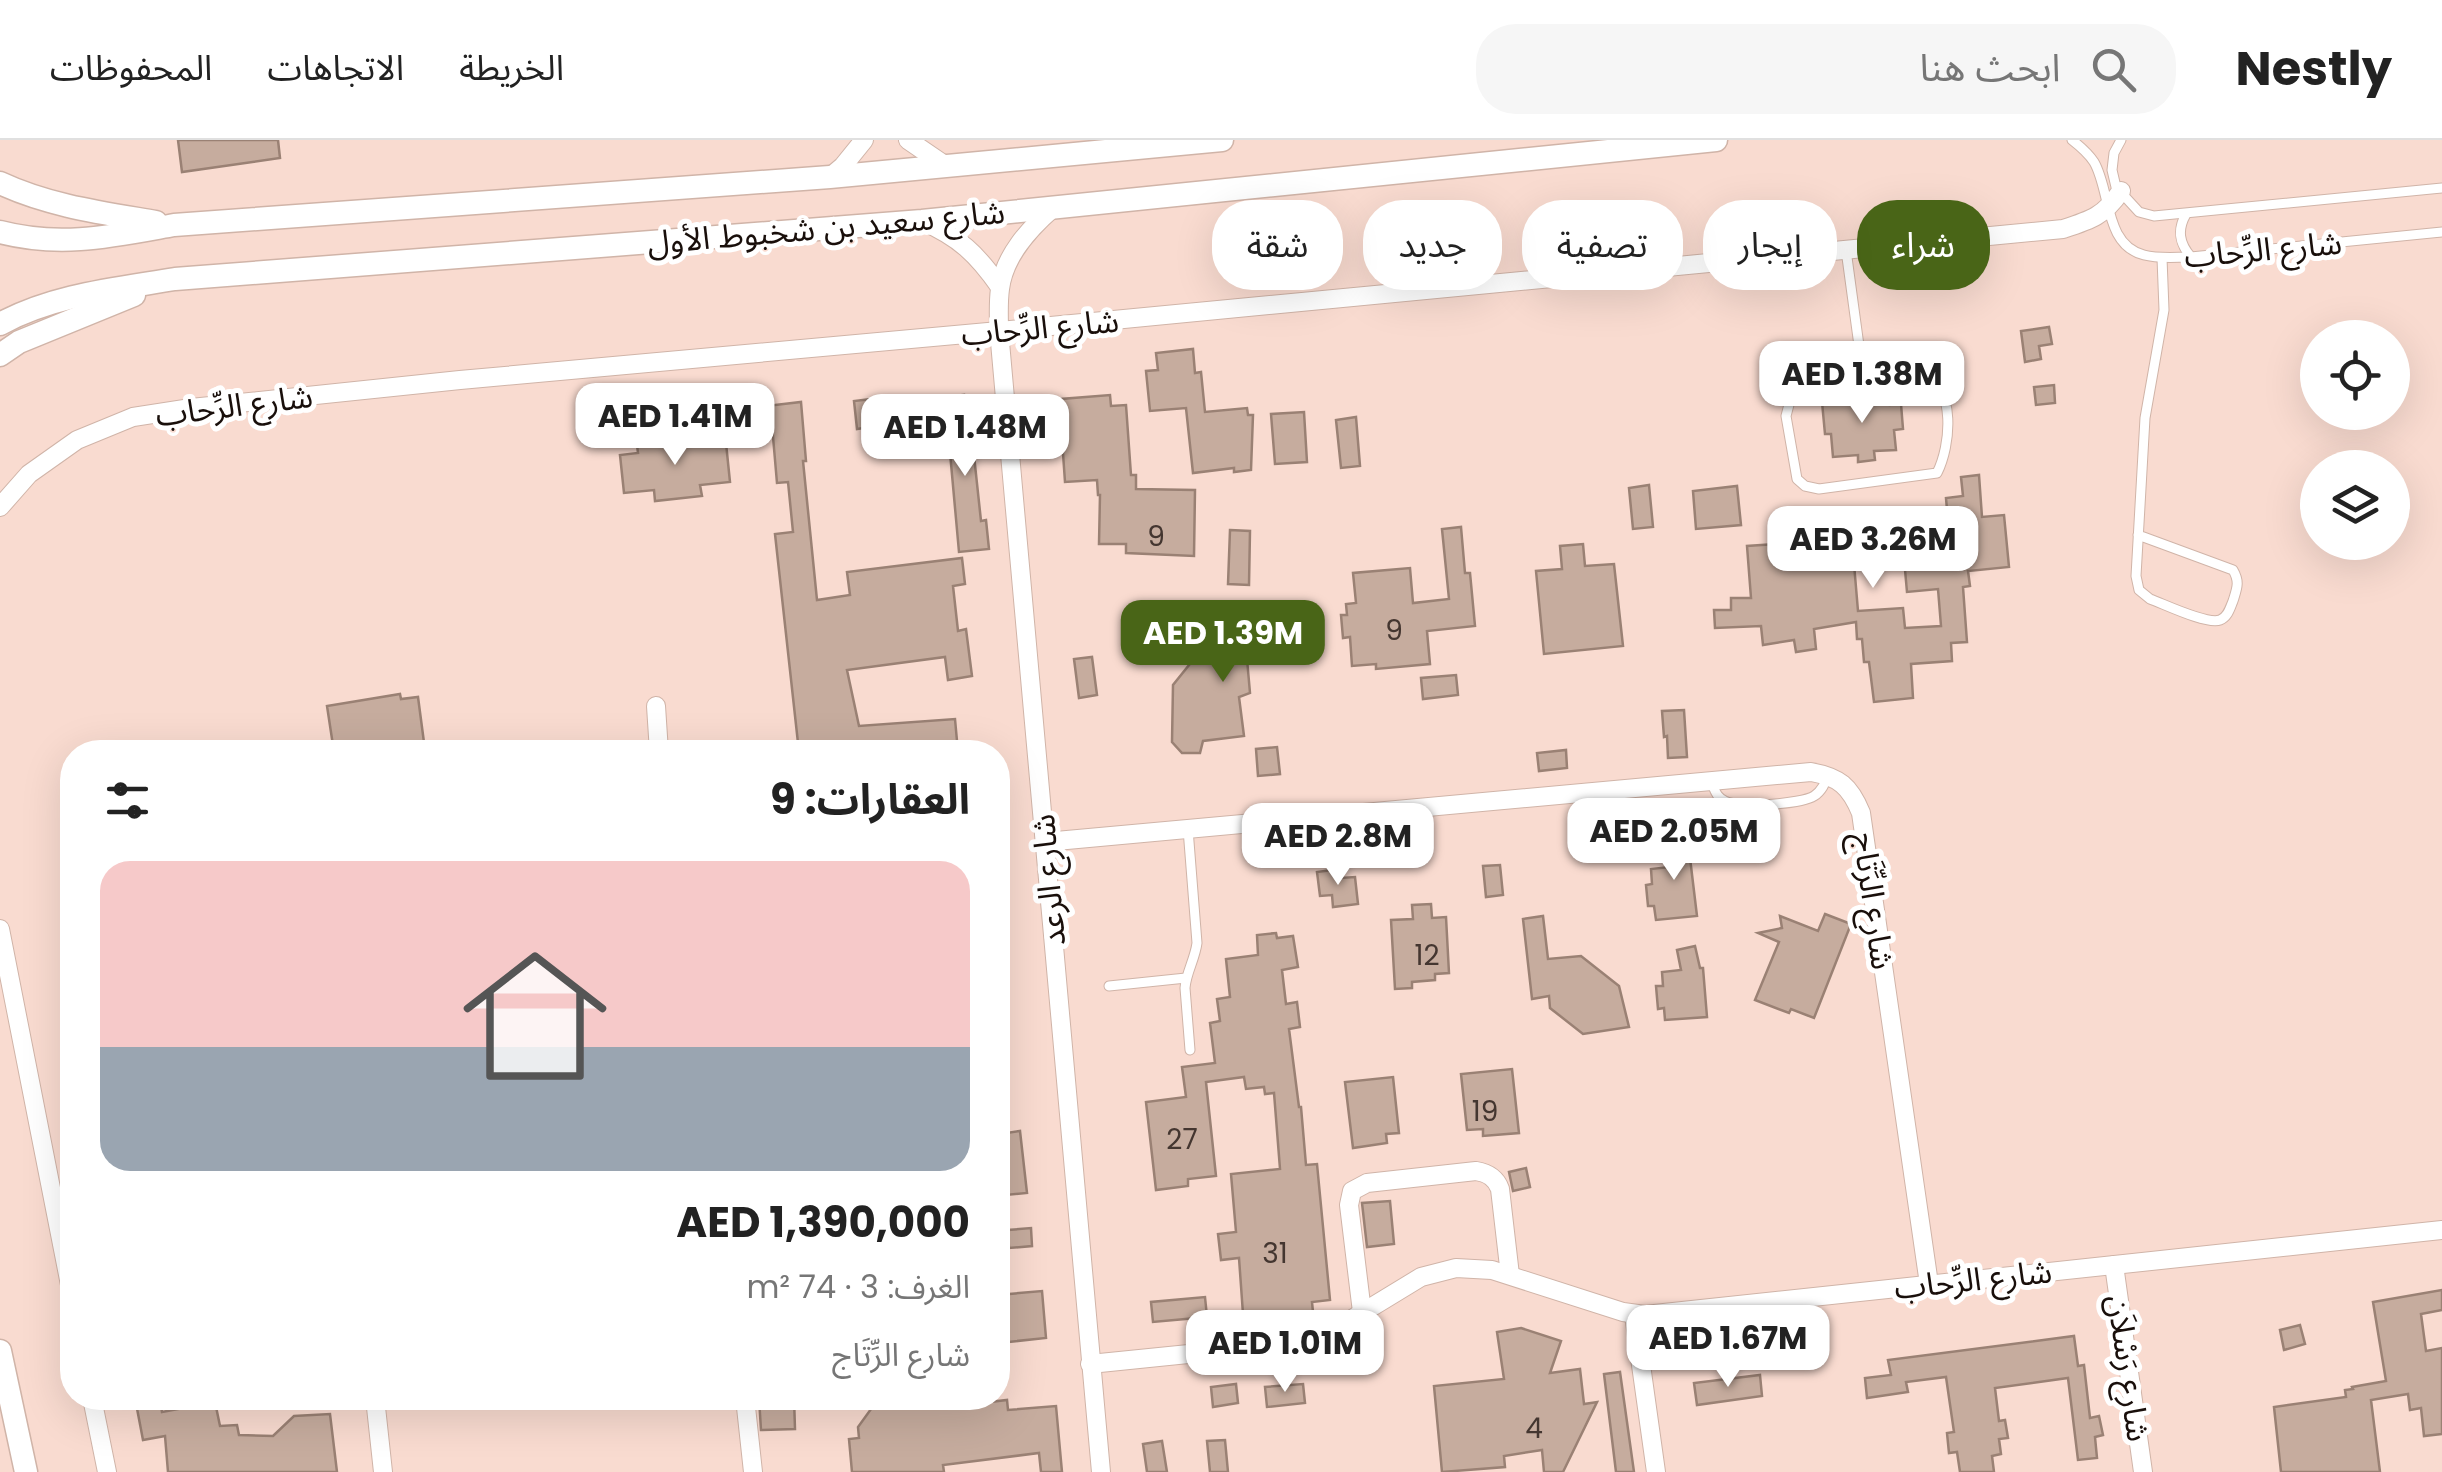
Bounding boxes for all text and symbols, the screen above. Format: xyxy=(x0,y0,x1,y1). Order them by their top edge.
search box xyxy=(1476,24,2176,114)
text: Nestly xyxy=(2236,35,2392,102)
text: ابحث هنا xyxy=(1920,41,2061,94)
icon: search xyxy=(2086,42,2141,97)
text: المحفوظات xyxy=(50,43,212,92)
text: الاتجاهات xyxy=(267,43,404,92)
text: الخريطة xyxy=(459,43,564,92)
street label: شارع سعيد بن شخبوط الأول xyxy=(645,189,1007,267)
chip: شقة xyxy=(1212,200,1343,290)
chip: جديد xyxy=(1363,200,1502,290)
chip: تصفية xyxy=(1522,200,1683,290)
chip: إيجار xyxy=(1703,200,1837,290)
chip: شراء xyxy=(1857,200,1990,290)
street label: شارع الرِّحاب xyxy=(2182,220,2344,280)
street label: شارع الرِّحاب xyxy=(959,298,1121,358)
map controls xyxy=(2300,320,2410,560)
button: locate xyxy=(2300,320,2410,430)
pin: AED 1.38M xyxy=(1748,341,1976,426)
text: AED 1.38M xyxy=(1781,351,1943,396)
street label: شارع الرِّحاب xyxy=(153,373,315,439)
pin: AED 1.41M xyxy=(561,383,789,468)
text: AED 1.41M xyxy=(597,393,753,438)
pin: AED 1.48M xyxy=(851,394,1079,479)
text: AED 1.48M xyxy=(883,404,1047,449)
button: layers xyxy=(2300,450,2410,560)
pin: AED 3.26M xyxy=(1759,506,1987,591)
text: AED 3.26M xyxy=(1789,516,1957,561)
house number: 9 xyxy=(1147,517,1165,556)
pin: AED 1.39M xyxy=(1109,600,1337,685)
text: AED 1.39M xyxy=(1143,610,1303,655)
house number: 9 xyxy=(1385,611,1403,650)
text: العقارات: 9 xyxy=(770,770,970,829)
icon: filters xyxy=(100,773,155,828)
pin: AED 2.05M xyxy=(1560,798,1788,883)
pin: AED 2.8M xyxy=(1235,803,1441,888)
text: AED 2.05M xyxy=(1589,808,1759,853)
street label: شارع الرعد xyxy=(1020,812,1078,948)
text: AED 2.8M xyxy=(1264,813,1412,858)
street label: شارع الرِّتَاج xyxy=(1840,830,1906,973)
icon: home xyxy=(445,926,625,1106)
house number: 12 xyxy=(1414,936,1440,975)
house number: 19 xyxy=(1472,1092,1498,1131)
house number: 27 xyxy=(1166,1120,1198,1159)
text: AED 1,390,000 xyxy=(676,1193,970,1252)
house number: 31 xyxy=(1262,1234,1288,1273)
street label: شارع الرِّحاب xyxy=(1892,1248,2054,1312)
text: الغرف: 3 · 74 m² xyxy=(746,1264,970,1309)
street label: شارع رَسْلاَن xyxy=(2094,1292,2162,1445)
pin: AED 1.67M xyxy=(1614,1305,1842,1390)
pin: AED 1.01M xyxy=(1171,1310,1399,1395)
text: AED 1.67M xyxy=(1649,1315,1807,1360)
text: AED 1.01M xyxy=(1208,1320,1362,1365)
text: شارع الرِّتَاج xyxy=(832,1332,970,1377)
house number: 4 xyxy=(1525,1409,1543,1448)

